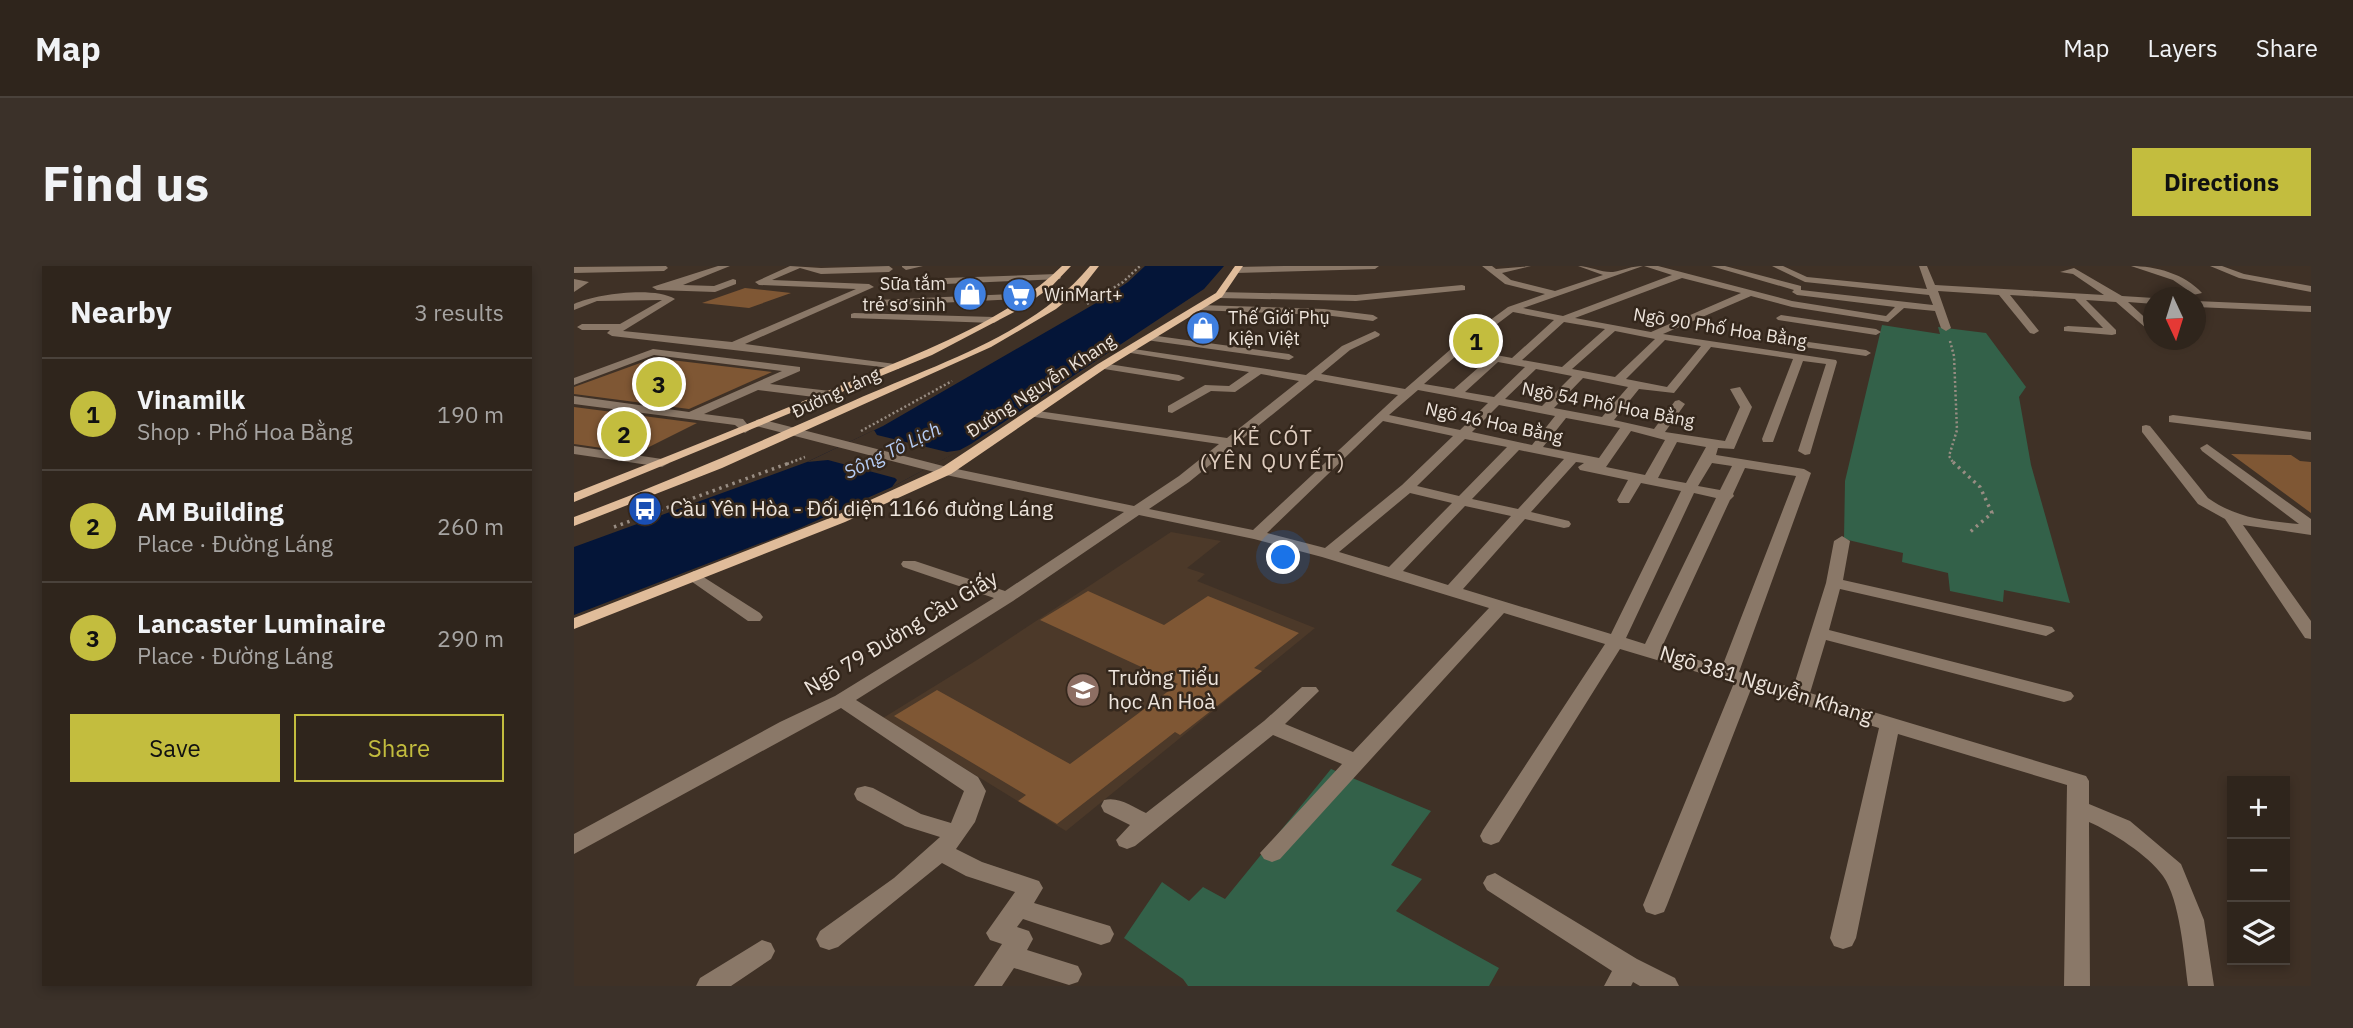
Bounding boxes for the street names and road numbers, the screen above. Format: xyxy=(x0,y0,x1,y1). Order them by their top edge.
street label: Ngõ 90 Phố Hoa Bằng xyxy=(1632,302,1809,353)
street label: Đường Nguyễn Khang xyxy=(962,329,1120,442)
street label: Đường Láng xyxy=(788,362,884,423)
street label: Ngõ 54 Phố Hoa Bằng xyxy=(1520,376,1697,433)
street label: Ngõ 46 Hoa Bằng xyxy=(1423,397,1565,448)
street label: Ngõ 79 Đường Cầu Giấy xyxy=(799,563,1003,701)
street label: Ngõ 381 Nguyễn Khang xyxy=(1656,638,1876,730)

